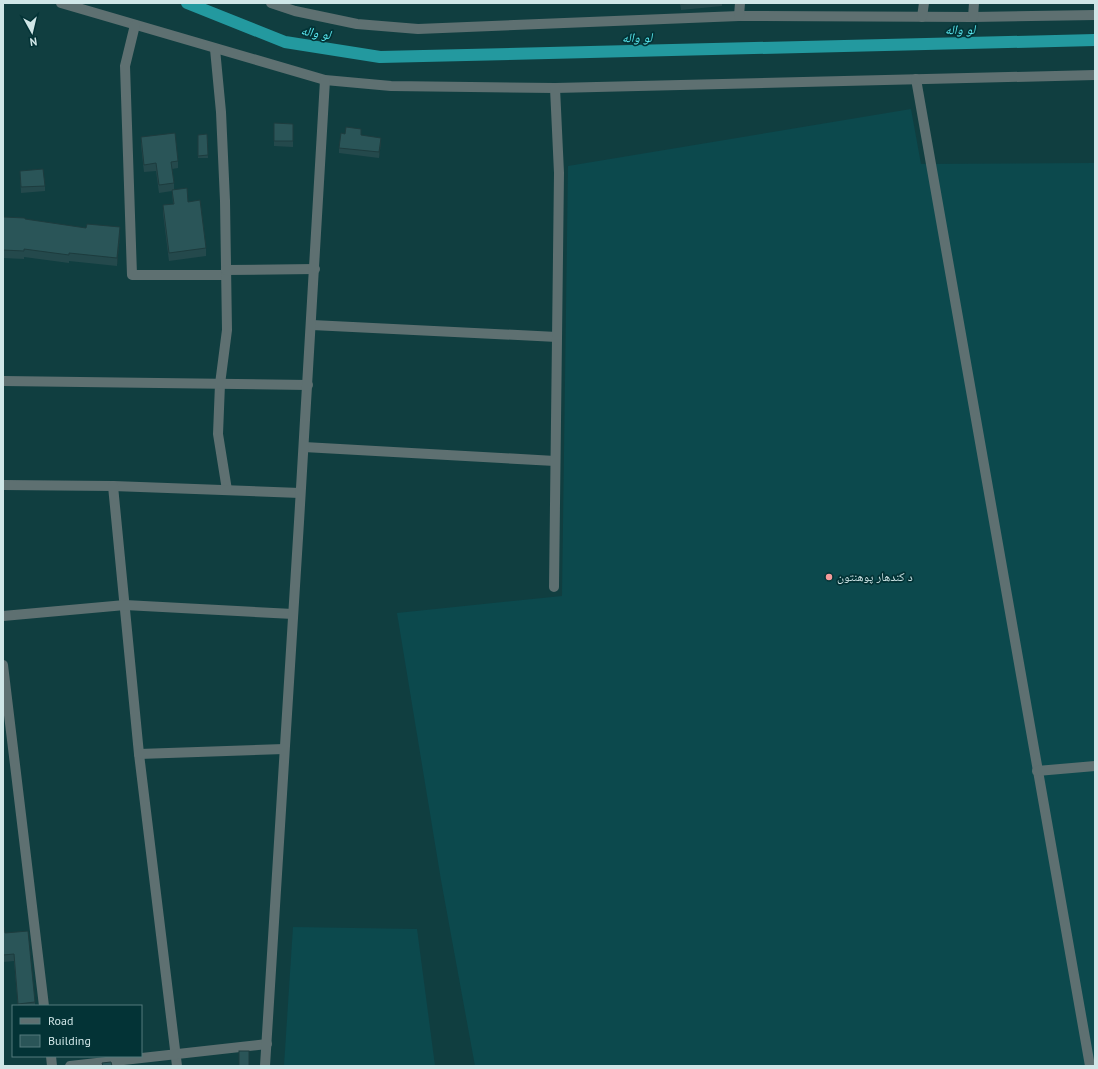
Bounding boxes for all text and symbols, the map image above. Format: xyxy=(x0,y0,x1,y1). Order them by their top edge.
north arrow xyxy=(12,12,52,52)
water label: لو واله xyxy=(945,21,976,38)
water label: لو واله xyxy=(300,22,333,43)
water label: لو واله xyxy=(622,29,653,46)
text: N xyxy=(29,34,38,49)
place label: د کندهار پوهنتون xyxy=(837,569,913,584)
marker: د کندهار پوهنتون xyxy=(824,572,834,582)
legend xyxy=(12,1005,142,1057)
text: Road xyxy=(48,1013,73,1028)
text: Building xyxy=(48,1033,91,1048)

